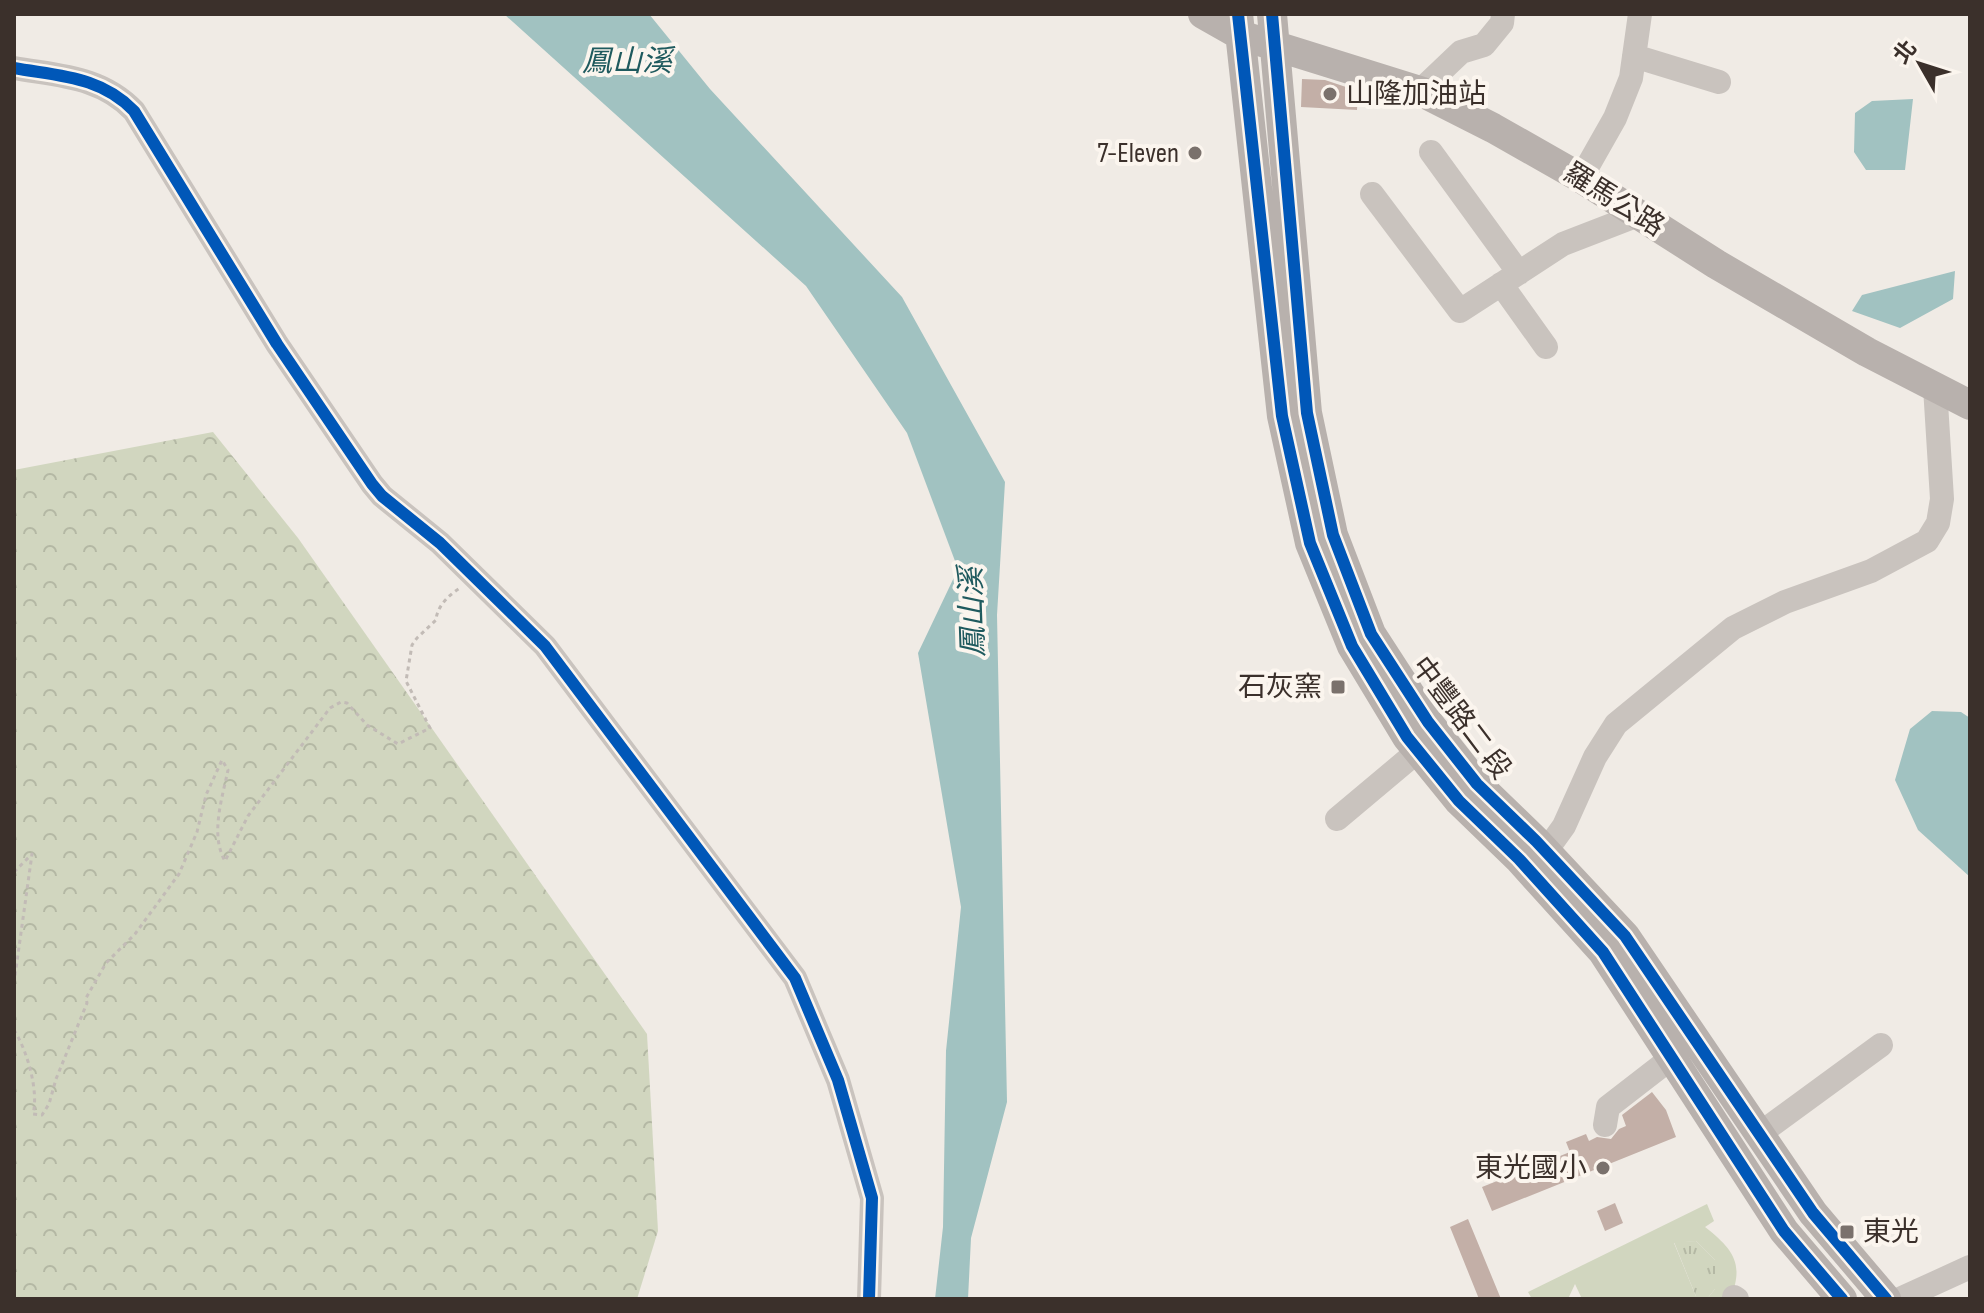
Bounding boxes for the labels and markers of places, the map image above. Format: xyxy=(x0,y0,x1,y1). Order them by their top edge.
place label: 山隆加油站 xyxy=(1346,78,1486,111)
marker: 山隆加油站 xyxy=(1321,85,1339,103)
place label: 7-Eleven xyxy=(1097,137,1179,170)
marker: 7-Eleven xyxy=(1186,144,1204,162)
place label: 石灰窯 xyxy=(1238,671,1322,704)
marker: 石灰窯 xyxy=(1329,678,1347,696)
place label: 東光國小 xyxy=(1475,1152,1587,1185)
marker: 東光國小 xyxy=(1594,1159,1612,1177)
place label: 東光 xyxy=(1863,1216,1919,1249)
marker: 東光 xyxy=(1838,1223,1856,1241)

